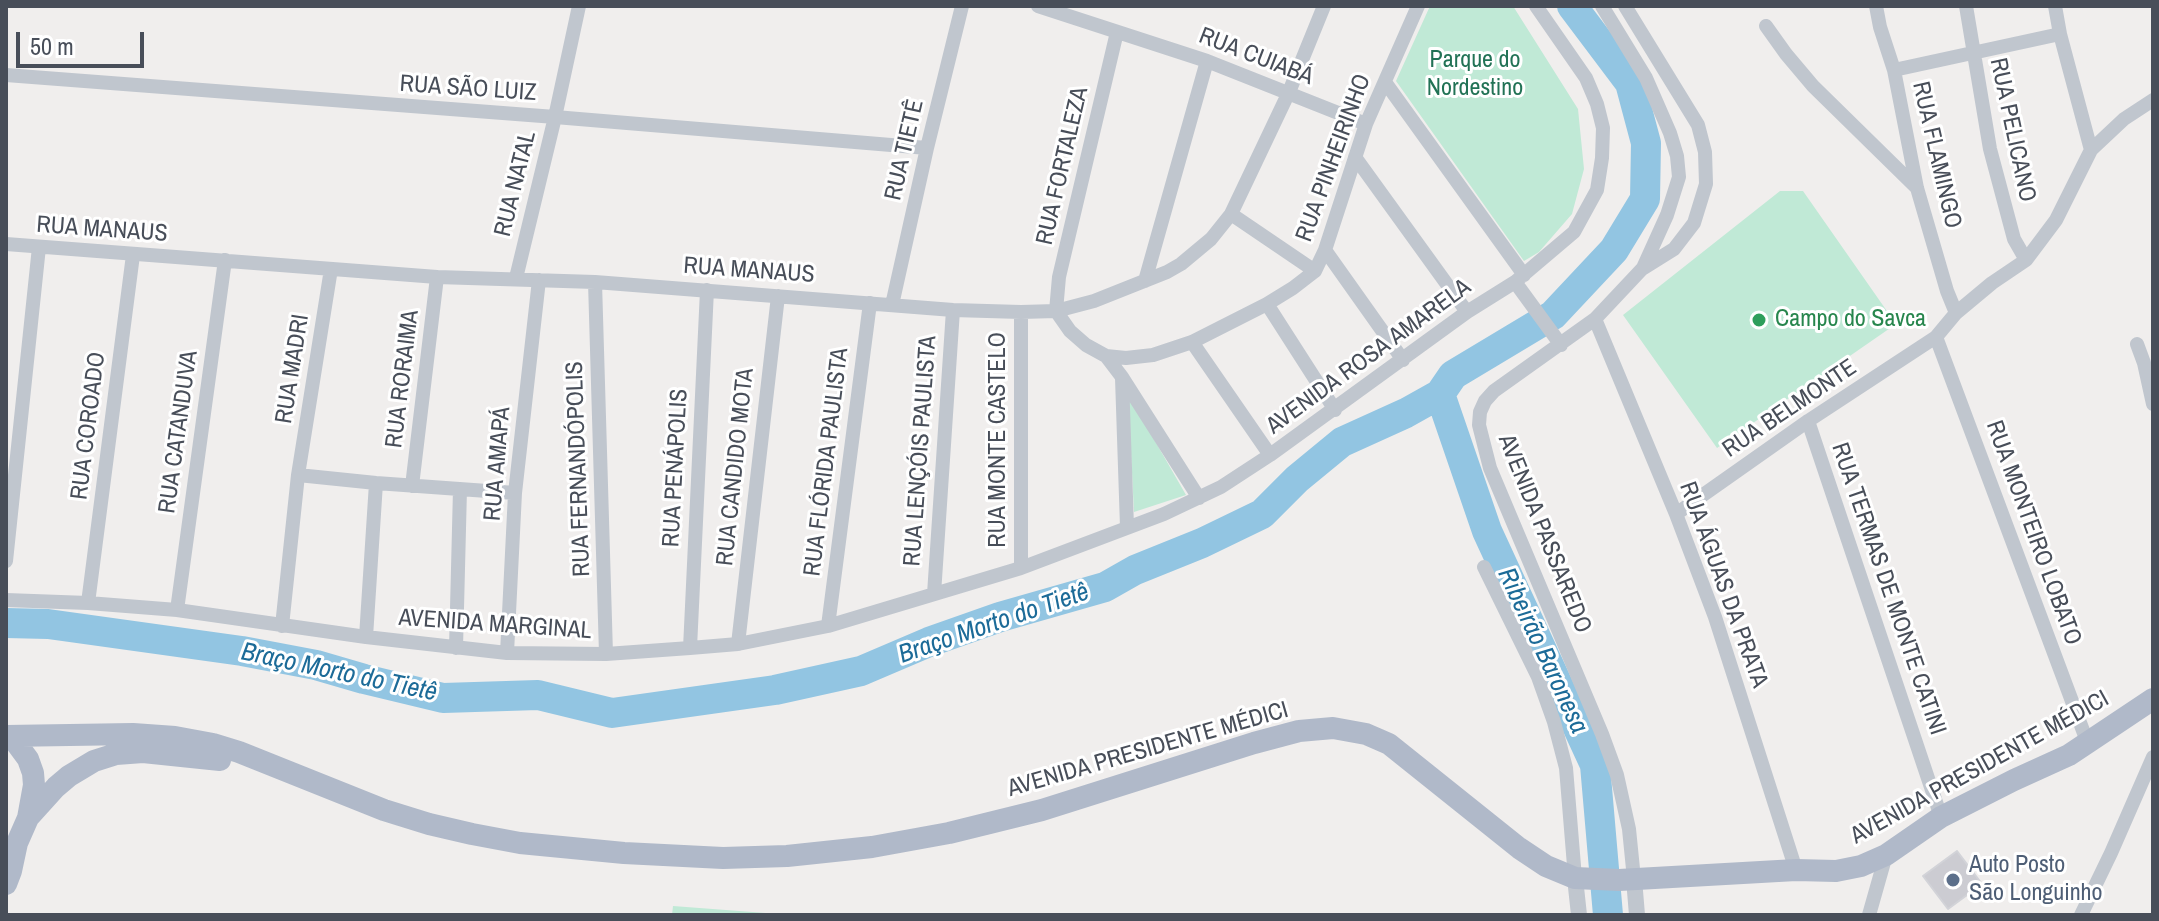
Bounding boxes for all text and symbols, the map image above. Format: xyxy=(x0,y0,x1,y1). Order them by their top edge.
scale bar xyxy=(20,16,148,66)
street label: RUA CUIABÁ xyxy=(1195,22,1317,92)
text: 50 m xyxy=(30,30,74,62)
park label: Parque do Nordestino xyxy=(1427,47,1523,103)
street label: RUA PELICANO xyxy=(1983,55,2041,205)
street label: RUA SÃO LUIZ xyxy=(399,70,537,108)
street label: RUA PINHEIRINHO xyxy=(1290,70,1378,246)
street label: RUA FLAMINGO xyxy=(1905,79,1967,231)
street label: RUA FORTALEZA xyxy=(1031,84,1095,248)
street label: RUA TIETÊ xyxy=(879,97,931,203)
street label: RUA NATAL xyxy=(489,128,543,240)
street label: RUA MANAUS xyxy=(36,211,168,249)
street label: RUA MANAUS xyxy=(683,252,815,290)
street label: AVENIDA ROSA AMARELA xyxy=(1261,273,1477,441)
place label: Campo do Savca xyxy=(1775,306,1926,334)
street label: RUA RORAIMA xyxy=(380,308,426,450)
marker: Campo do Savca xyxy=(1750,311,1768,329)
street label: RUA MADRI xyxy=(270,312,316,426)
street label: RUA MONTE CASTELO xyxy=(985,332,1013,548)
street label: RUA LENÇÓIS PAULISTA xyxy=(899,335,943,567)
street label: RUA FLÓRIDA PAULISTA xyxy=(799,346,855,578)
street label: RUA CATANDUVA xyxy=(153,349,205,515)
street label: RUA COROADO xyxy=(66,350,112,502)
street label: RUA BELMONTE xyxy=(1718,354,1862,464)
street label: RUA FERNANDÓPOLIS xyxy=(561,361,597,577)
street label: RUA CANDIDO MOTA xyxy=(711,367,761,567)
street label: RUA PENÁPOLIS xyxy=(657,388,695,548)
street label: RUA AMAPÁ xyxy=(479,406,517,522)
street label: RUA MONTEIRO LOBATO xyxy=(1979,417,2087,649)
street label: AVENIDA PASSAREDO xyxy=(1491,431,1597,637)
street label: RUA TERMAS DE MONTE CATINI xyxy=(1824,439,1952,739)
street label: RUA ÁGUAS DA PRATA xyxy=(1672,478,1774,692)
water label: Ribeirão Baronesa xyxy=(1490,563,1594,739)
water label: Braço Morto do Tietê xyxy=(895,577,1093,671)
street label: AVENIDA MARGINAL xyxy=(398,604,592,646)
water label: Braço Morto do Tietê xyxy=(238,637,440,709)
street label: AVENIDA PRESIDENTE MÉDICI xyxy=(1846,685,2114,851)
street label: AVENIDA PRESIDENTE MÉDICI xyxy=(1004,696,1292,804)
place label: Auto Posto São Longuinho xyxy=(1969,852,2103,908)
marker: Auto Posto São Longuinho xyxy=(1944,871,1962,889)

